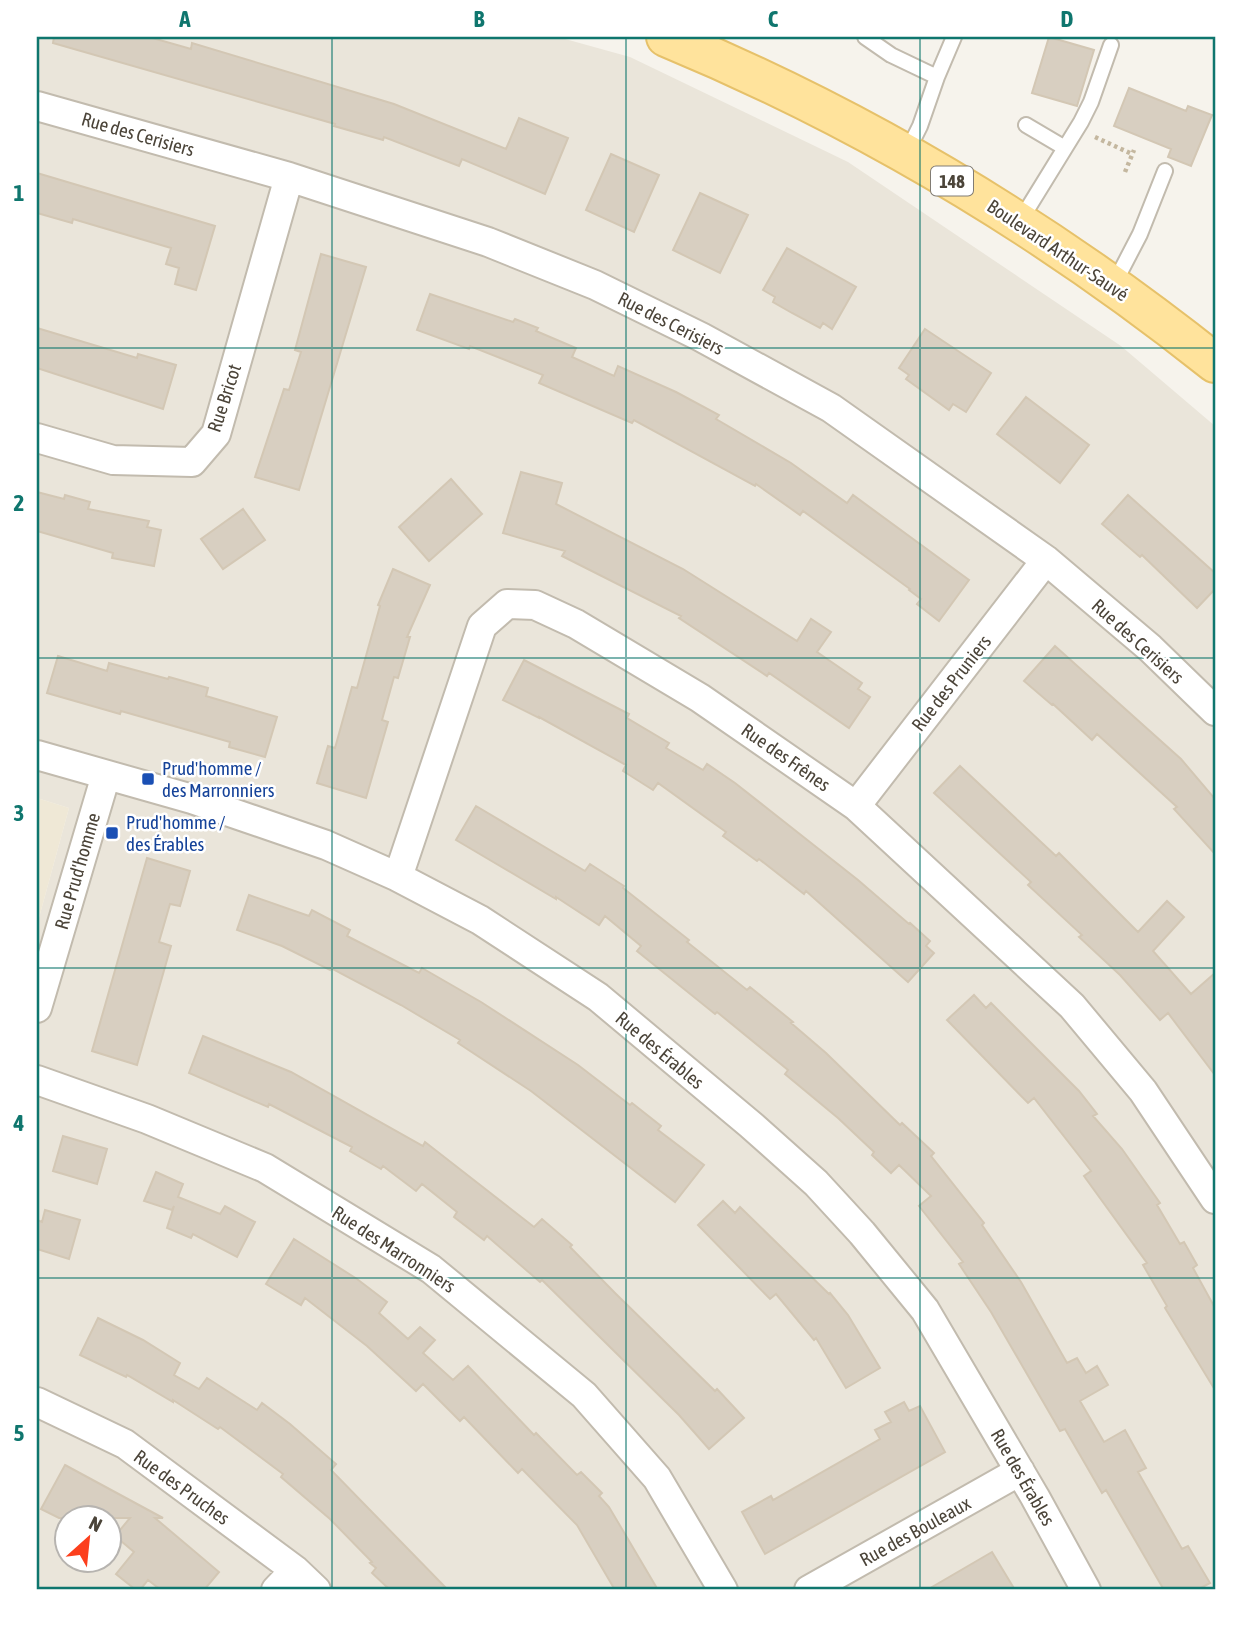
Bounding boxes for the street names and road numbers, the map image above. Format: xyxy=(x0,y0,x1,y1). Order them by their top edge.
street label: Rue des Cerisiers xyxy=(79,107,197,161)
road number: 148 xyxy=(931,166,973,196)
street label: Boulevard Arthur-Sauvé xyxy=(983,195,1133,305)
street label: Rue des Cerisiers xyxy=(614,287,728,359)
street label: Rue Bricot xyxy=(203,361,245,435)
street label: Rue des Cerisiers xyxy=(1088,594,1189,688)
street label: Rue des Pruniers xyxy=(907,631,995,735)
street label: Rue des Frênes xyxy=(738,718,835,796)
street label: Rue Prud'homme xyxy=(50,810,104,932)
street label: Rue des Érables xyxy=(611,1007,709,1093)
street label: Rue des Marronniers xyxy=(328,1201,460,1297)
street label: Rue des Érables xyxy=(986,1425,1060,1530)
street label: Rue des Pruches xyxy=(130,1445,234,1529)
street label: Rue des Bouleaux xyxy=(856,1491,974,1570)

